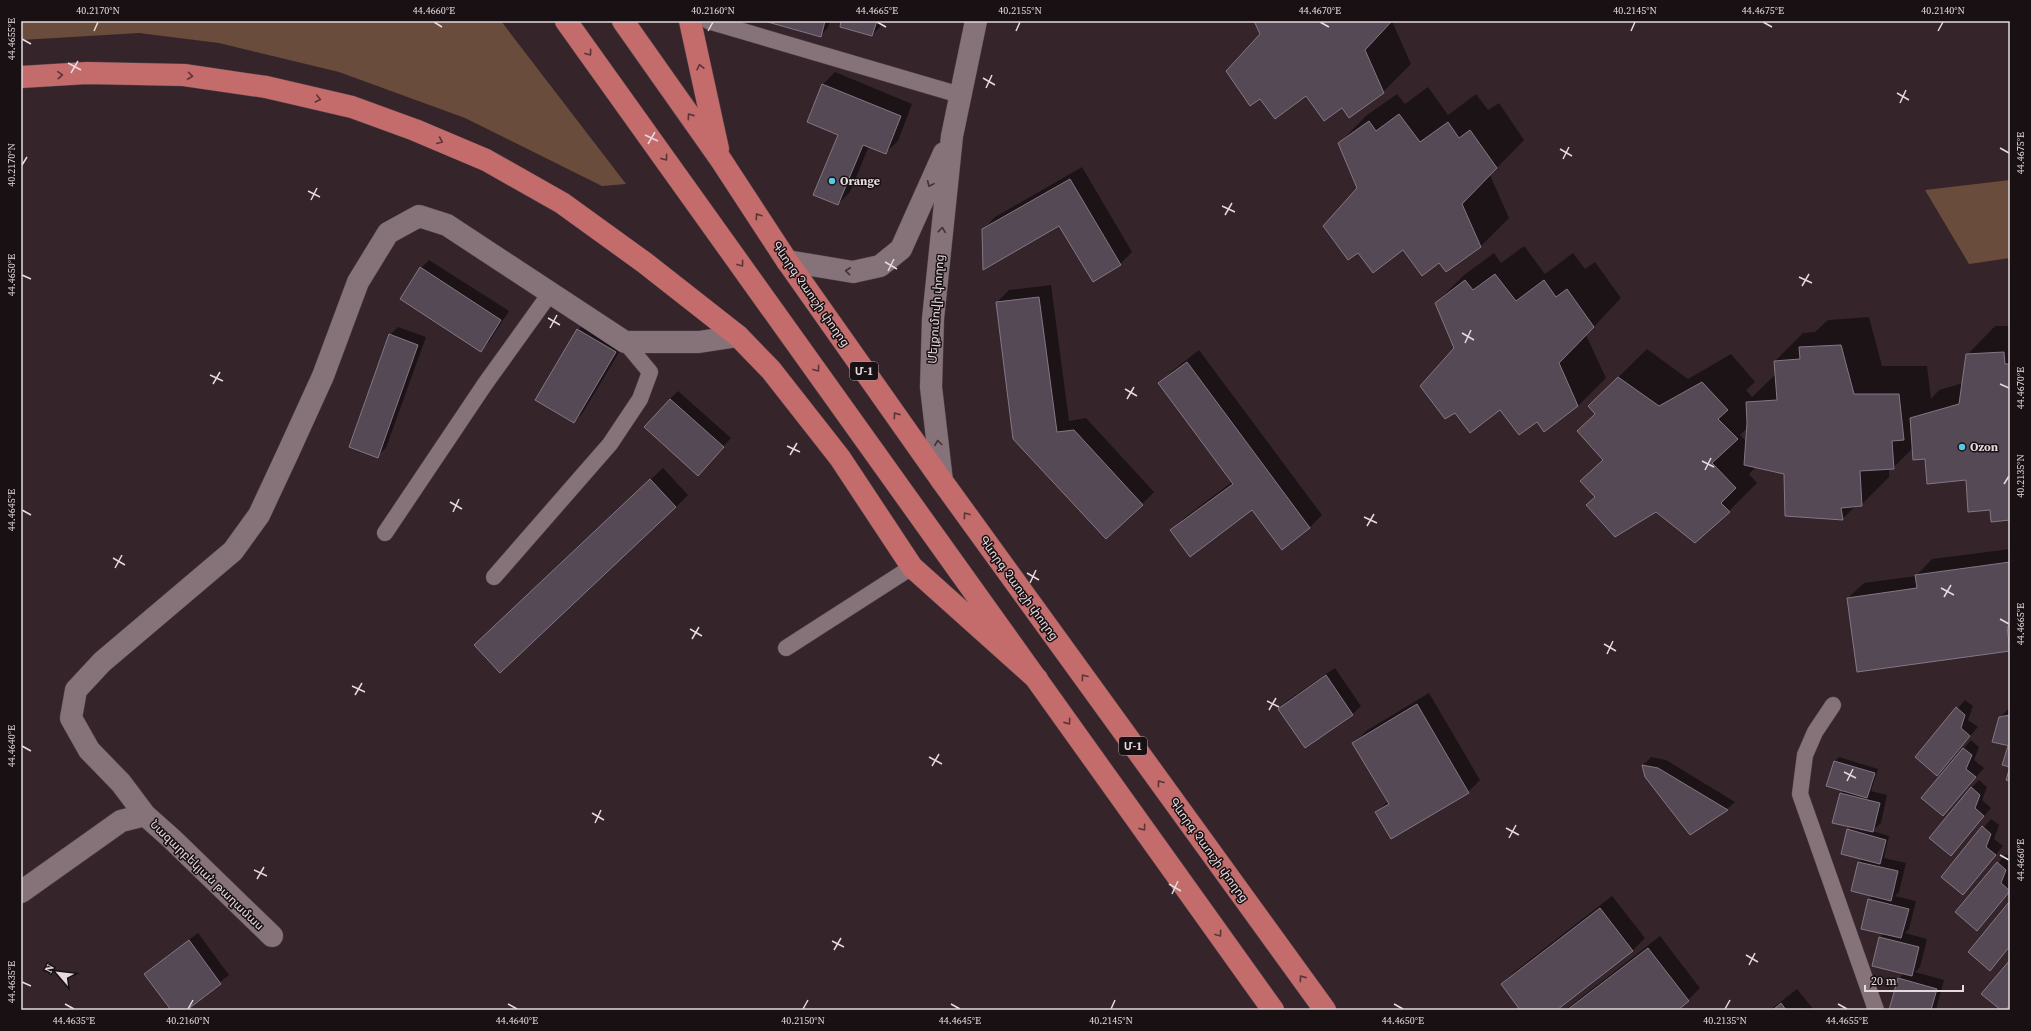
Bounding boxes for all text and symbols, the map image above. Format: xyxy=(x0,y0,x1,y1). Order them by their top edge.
text: 40.2170°N xyxy=(76,4,120,17)
text: 44.4660°E xyxy=(413,4,455,17)
text: 40.2160°N xyxy=(691,4,735,17)
text: 44.4665°E xyxy=(856,4,898,17)
text: 40.2155°N xyxy=(998,4,1042,17)
text: 44.4670°E xyxy=(1299,4,1341,17)
text: 40.2145°N xyxy=(1613,4,1657,17)
text: 44.4675°E xyxy=(1742,4,1784,17)
text: 40.2140°N xyxy=(1921,4,1965,17)
text: 44.4655°E xyxy=(5,18,18,60)
one-way arrow xyxy=(584,48,591,55)
one-way arrow xyxy=(696,64,705,71)
one-way arrow xyxy=(57,70,63,79)
one-way arrow xyxy=(187,71,193,80)
one-way arrow xyxy=(314,95,321,103)
one-way arrow xyxy=(688,114,695,121)
text: 44.4675°E xyxy=(2014,132,2027,174)
one-way arrow xyxy=(436,136,444,144)
text: 40.2170°N xyxy=(5,143,18,187)
one-way arrow xyxy=(661,153,668,160)
place label: Orange xyxy=(840,173,880,189)
marker: Orange xyxy=(827,176,837,186)
one-way arrow xyxy=(927,180,935,188)
one-way arrow xyxy=(755,213,763,220)
one-way arrow xyxy=(938,227,947,233)
street label: Գևորգ Չաուշի փողոց xyxy=(769,238,853,350)
text: 44.4650°E xyxy=(5,254,18,296)
street label: Մելքումովի փողոց xyxy=(924,254,948,364)
one-way arrow xyxy=(736,259,743,266)
one-way arrow xyxy=(845,267,852,276)
road number: Մ-1 xyxy=(850,362,878,380)
one-way arrow xyxy=(812,365,819,372)
text: 44.4670°E xyxy=(2014,367,2027,409)
one-way arrow xyxy=(894,413,901,420)
place label: Ozon xyxy=(1970,439,1999,455)
one-way arrow xyxy=(933,440,942,446)
marker: Ozon xyxy=(1957,442,1967,452)
text: 40.2135°N xyxy=(2014,454,2027,498)
text: 44.4645°E xyxy=(5,489,18,531)
one-way arrow xyxy=(964,512,971,519)
street label: Գևորգ Չաուշի փողոց xyxy=(976,533,1062,643)
text: 44.4665°E xyxy=(2014,603,2027,645)
one-way arrow xyxy=(1081,675,1088,682)
one-way arrow xyxy=(1063,718,1071,725)
text: 44.4640°E xyxy=(5,725,18,767)
road number: Մ-1 xyxy=(1119,737,1147,755)
one-way arrow xyxy=(1158,780,1165,787)
street label: Գևորգ Չաուշի փողոց xyxy=(1166,795,1252,905)
street label: Նազարբեկյան թաղամաս xyxy=(147,816,267,934)
one-way arrow xyxy=(1138,824,1146,831)
text: 44.4660°E xyxy=(2014,839,2027,881)
one-way arrow xyxy=(1214,929,1221,936)
north arrow xyxy=(38,953,78,993)
text: 44.4635°E xyxy=(5,961,18,1003)
text: N xyxy=(41,961,58,976)
scale bar xyxy=(1865,967,1963,993)
text: 20 m xyxy=(1871,973,1897,989)
one-way arrow xyxy=(1299,975,1307,982)
text: 44.4635°E xyxy=(53,1014,95,1027)
text: 40.2160°N xyxy=(166,1014,210,1027)
text: 44.4640°E xyxy=(496,1014,538,1027)
text: 40.2150°N xyxy=(781,1014,825,1027)
text: 44.4645°E xyxy=(939,1014,981,1027)
text: 40.2145°N xyxy=(1089,1014,1133,1027)
text: 44.4650°E xyxy=(1382,1014,1424,1027)
text: 40.2135°N xyxy=(1703,1014,1747,1027)
text: 44.4655°E xyxy=(1826,1014,1868,1027)

